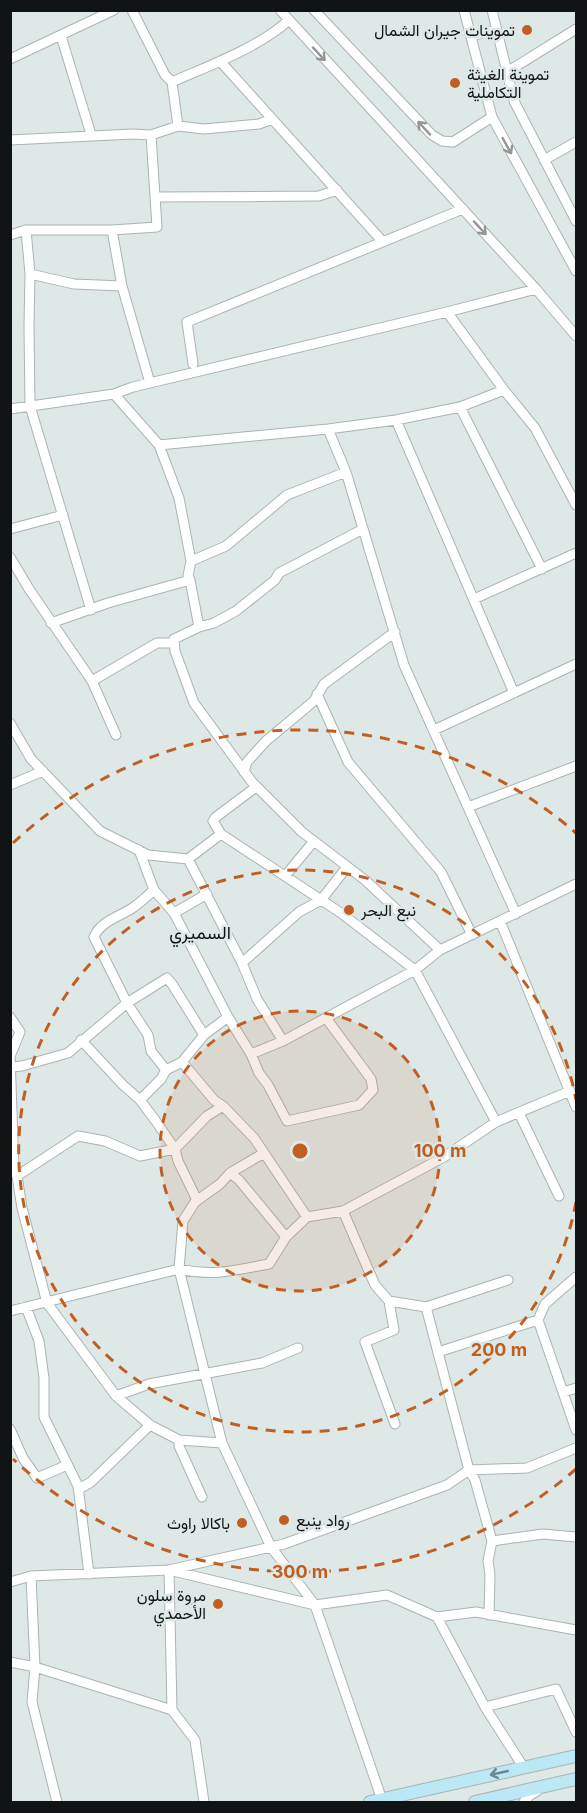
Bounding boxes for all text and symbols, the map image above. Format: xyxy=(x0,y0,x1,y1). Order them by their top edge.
place label: تموينات جيران الشمال xyxy=(374,20,515,41)
marker: تموينات جيران الشمال xyxy=(520,23,534,37)
one-way arrow xyxy=(312,46,327,61)
place label: تموينة الغيثة التكاملية xyxy=(467,64,549,102)
marker: تموينة الغيثة التكاملية xyxy=(448,76,462,90)
one-way arrow xyxy=(417,120,431,135)
one-way arrow xyxy=(502,136,513,154)
one-way arrow xyxy=(473,220,487,235)
place label: نبع البحر xyxy=(360,900,416,922)
marker: نبع البحر xyxy=(342,903,356,917)
district label: السميري xyxy=(169,922,231,948)
text: 100 m xyxy=(414,1140,466,1161)
centre of rings xyxy=(290,1141,310,1161)
text: 200 m xyxy=(471,1339,527,1360)
place label: رواد ينبع xyxy=(296,1510,350,1532)
place label: باكالا راوث xyxy=(167,1513,230,1534)
marker: رواد ينبع xyxy=(277,1513,291,1527)
marker: باكالا راوث xyxy=(235,1516,249,1530)
text: 300 m xyxy=(272,1561,328,1582)
place label: مروة سلون الأحمدي xyxy=(137,1585,206,1627)
marker: مروة سلون الأحمدي xyxy=(211,1597,225,1611)
one-way arrow xyxy=(490,1768,509,1780)

